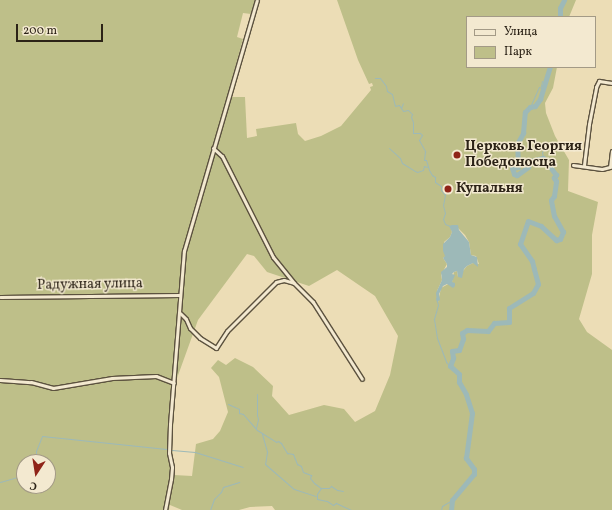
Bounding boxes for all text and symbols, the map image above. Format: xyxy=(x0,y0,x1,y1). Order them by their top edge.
scale bar xyxy=(18,16,105,42)
legend xyxy=(466,16,596,68)
text: 200 m xyxy=(23,23,57,39)
text: Улица xyxy=(504,24,537,40)
text: Парк xyxy=(504,44,532,60)
place label: Церковь Георгия Победоносца xyxy=(465,139,582,172)
marker: Церковь Георгия Победоносца xyxy=(452,150,462,160)
place label: Купальня xyxy=(456,181,523,197)
marker: Купальня xyxy=(443,184,453,194)
street label: Радужная улица xyxy=(37,276,143,294)
north arrow xyxy=(16,454,56,494)
text: С xyxy=(29,477,39,493)

